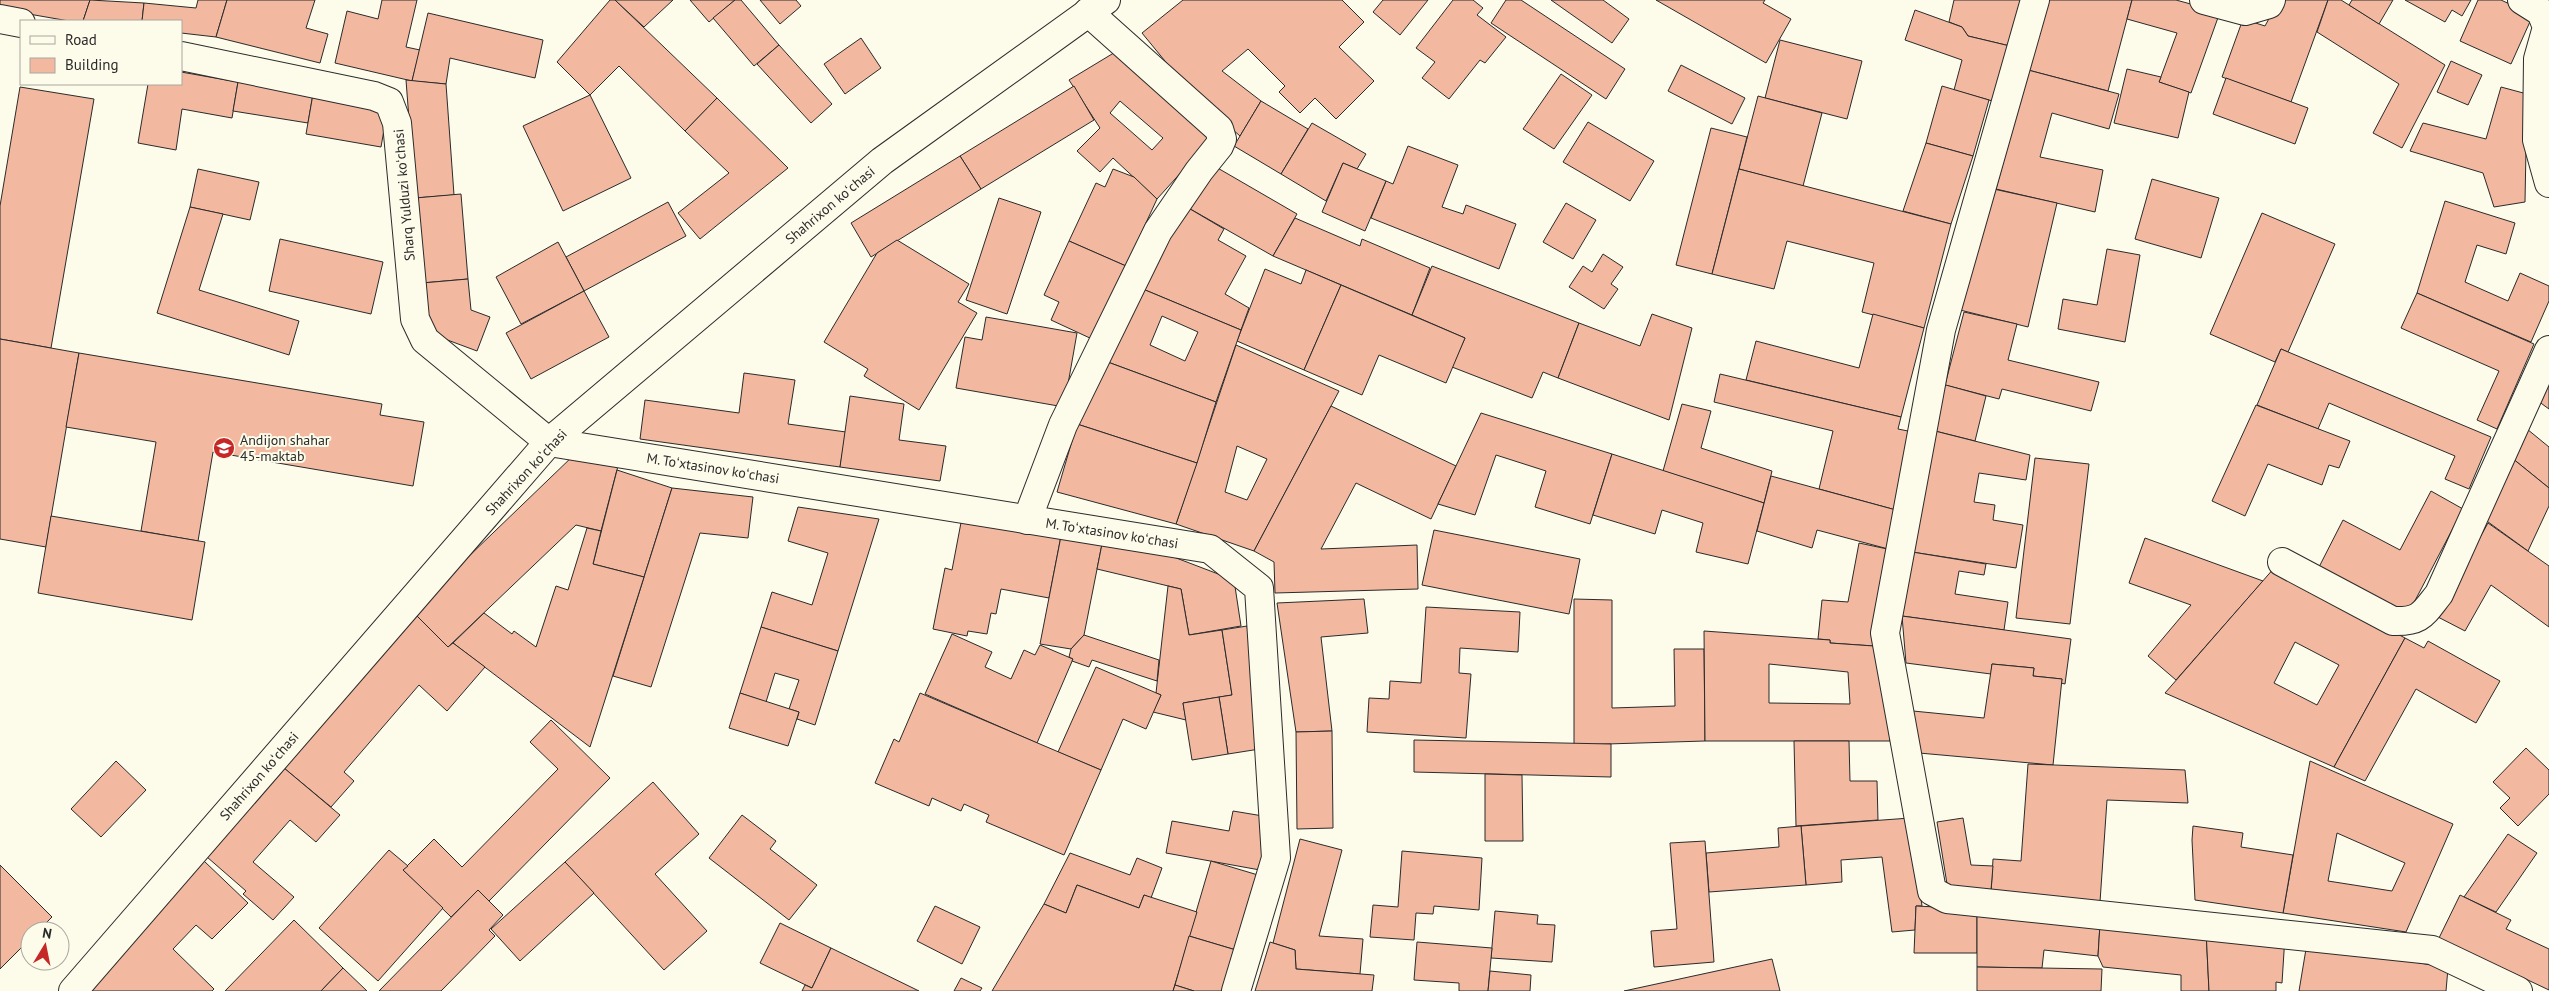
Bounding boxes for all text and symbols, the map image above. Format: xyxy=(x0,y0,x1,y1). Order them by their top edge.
legend xyxy=(20,20,182,85)
text: Road xyxy=(65,30,97,49)
text: Building xyxy=(65,55,119,74)
street label: Sharq Yulduzi koʻchasi xyxy=(389,128,419,262)
street label: Shahrixon koʻchasi xyxy=(781,162,879,248)
street label: Shahrixon koʻchasi xyxy=(481,425,571,519)
place label: Andijon shahar 45-maktab xyxy=(240,431,330,465)
school or university icon: Andijon shahar 45-maktab xyxy=(212,436,236,460)
street label: M. Toʻxtasinov koʻchasi xyxy=(645,449,781,487)
street label: M. Toʻxtasinov koʻchasi xyxy=(1044,514,1180,552)
street label: Shahrixon koʻchasi xyxy=(216,728,302,824)
north arrow xyxy=(20,921,70,971)
text: N xyxy=(41,924,53,943)

